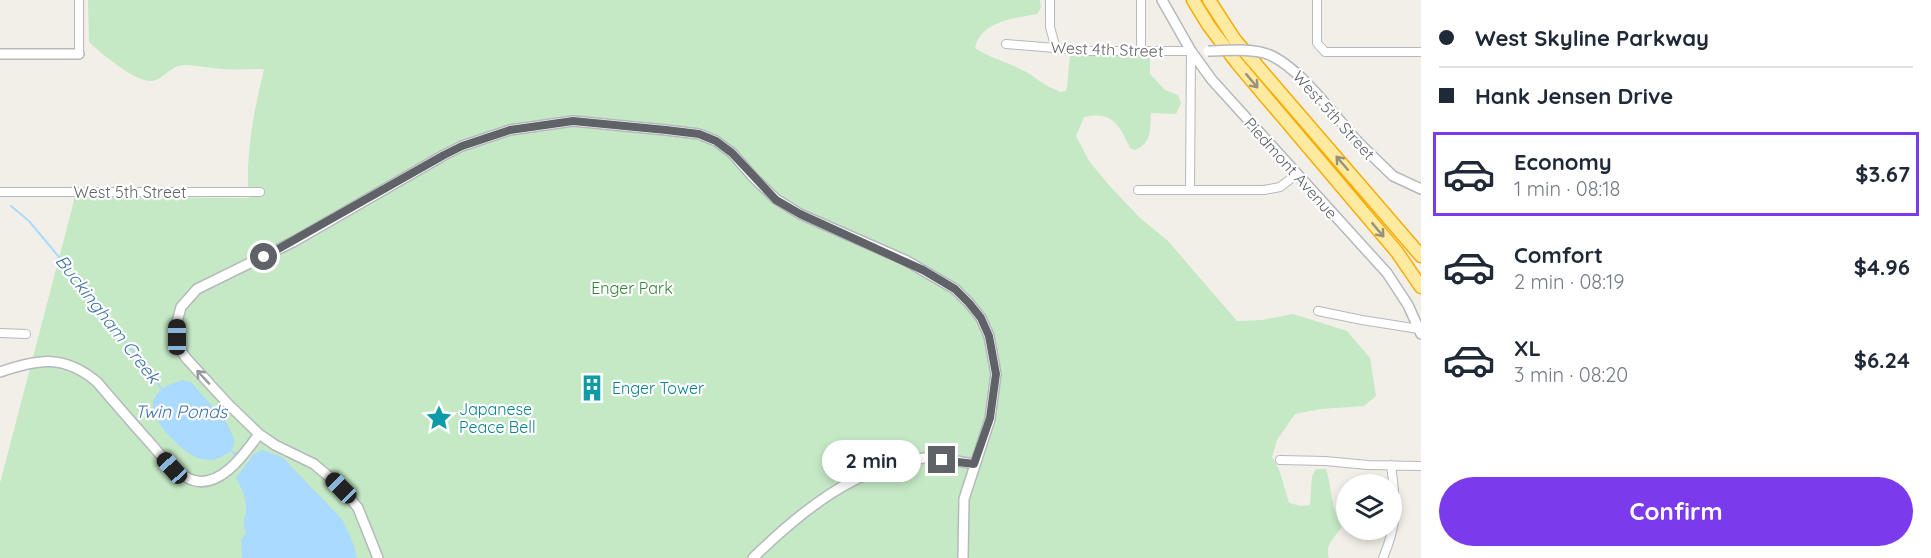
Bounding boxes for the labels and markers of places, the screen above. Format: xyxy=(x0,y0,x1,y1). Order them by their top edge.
building icon: Enger Tower xyxy=(577,373,607,403)
place label: Enger Tower xyxy=(612,378,704,398)
place label: Japanese Peace Bell xyxy=(459,399,536,437)
place icon: Japanese Peace Bell xyxy=(424,403,454,433)

